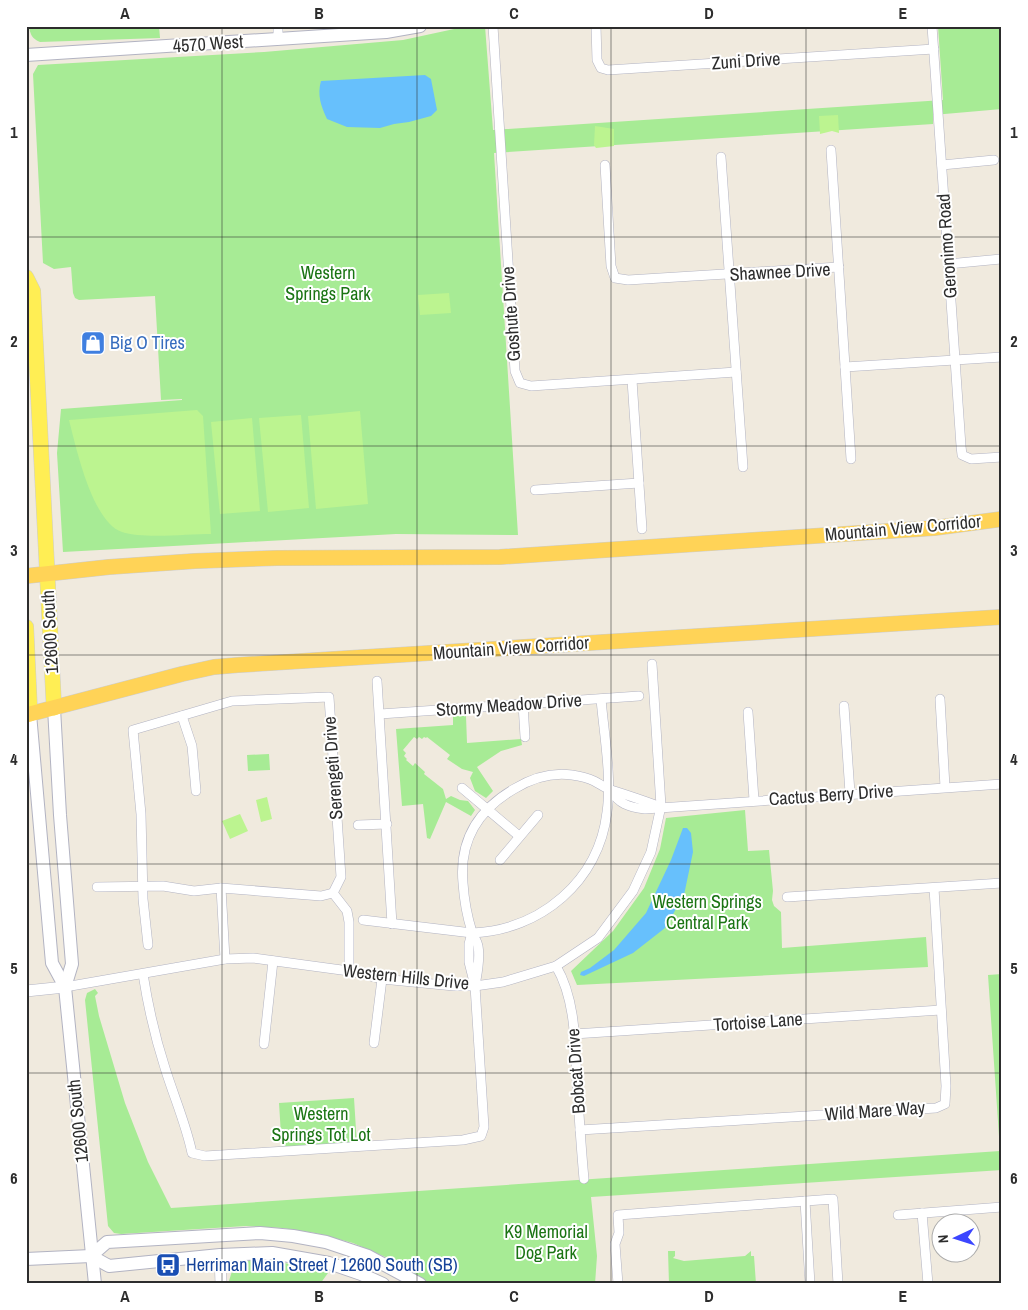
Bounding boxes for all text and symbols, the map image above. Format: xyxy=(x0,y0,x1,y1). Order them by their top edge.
text: A xyxy=(120,2,130,24)
text: B xyxy=(314,2,324,24)
text: C xyxy=(509,2,519,24)
text: D xyxy=(704,2,714,24)
text: E xyxy=(899,2,908,24)
street label: 4570 West xyxy=(172,29,244,58)
street label: Zuni Drive xyxy=(711,46,781,75)
text: 1 xyxy=(10,121,18,143)
text: 1 xyxy=(1010,121,1018,143)
street label: Geronimo Road xyxy=(930,193,963,299)
street label: Shawnee Drive xyxy=(729,256,831,287)
park label: Western Springs Park xyxy=(285,260,371,306)
street label: Goshute Drive xyxy=(495,266,526,362)
text: 2 xyxy=(10,330,18,352)
shop icon: Big O Tires xyxy=(80,330,106,356)
place label: Big O Tires xyxy=(110,330,185,355)
text: 2 xyxy=(1010,330,1018,352)
street label: Mountain View Corridor xyxy=(824,508,982,547)
text: 3 xyxy=(10,539,18,561)
text: 3 xyxy=(1010,539,1018,561)
street label: 12600 South xyxy=(35,590,64,674)
street label: Mountain View Corridor xyxy=(432,630,590,665)
street label: Stormy Meadow Drive xyxy=(435,687,583,722)
street label: Serengeti Drive xyxy=(316,716,349,820)
text: 4 xyxy=(10,748,18,770)
text: 4 xyxy=(1010,748,1018,770)
street label: Cactus Berry Drive xyxy=(768,778,894,811)
park label: Western Springs Central Park xyxy=(652,889,762,935)
text: 5 xyxy=(10,957,18,979)
street label: Western Hills Drive xyxy=(342,957,470,996)
text: 5 xyxy=(1010,957,1018,979)
street label: Tortoise Lane xyxy=(712,1006,803,1037)
street label: Bobcat Drive xyxy=(560,1028,591,1114)
street label: 12600 South xyxy=(61,1078,94,1164)
street label: Wild Mare Way xyxy=(824,1094,926,1126)
park label: Western Springs Tot Lot xyxy=(271,1101,371,1147)
text: 6 xyxy=(10,1167,18,1189)
text: 6 xyxy=(1010,1167,1018,1189)
north arrow xyxy=(930,1212,980,1262)
park label: K9 Memorial Dog Park xyxy=(504,1219,588,1265)
text: N xyxy=(934,1234,952,1244)
bus stop icon: Herriman Main Street / 12600 South (SB) xyxy=(155,1252,181,1278)
place label: Herriman Main Street / 12600 South (SB) xyxy=(186,1252,458,1277)
text: A xyxy=(120,1285,130,1307)
text: B xyxy=(314,1285,324,1307)
text: C xyxy=(509,1285,519,1307)
text: D xyxy=(704,1285,714,1307)
text: E xyxy=(899,1285,908,1307)

